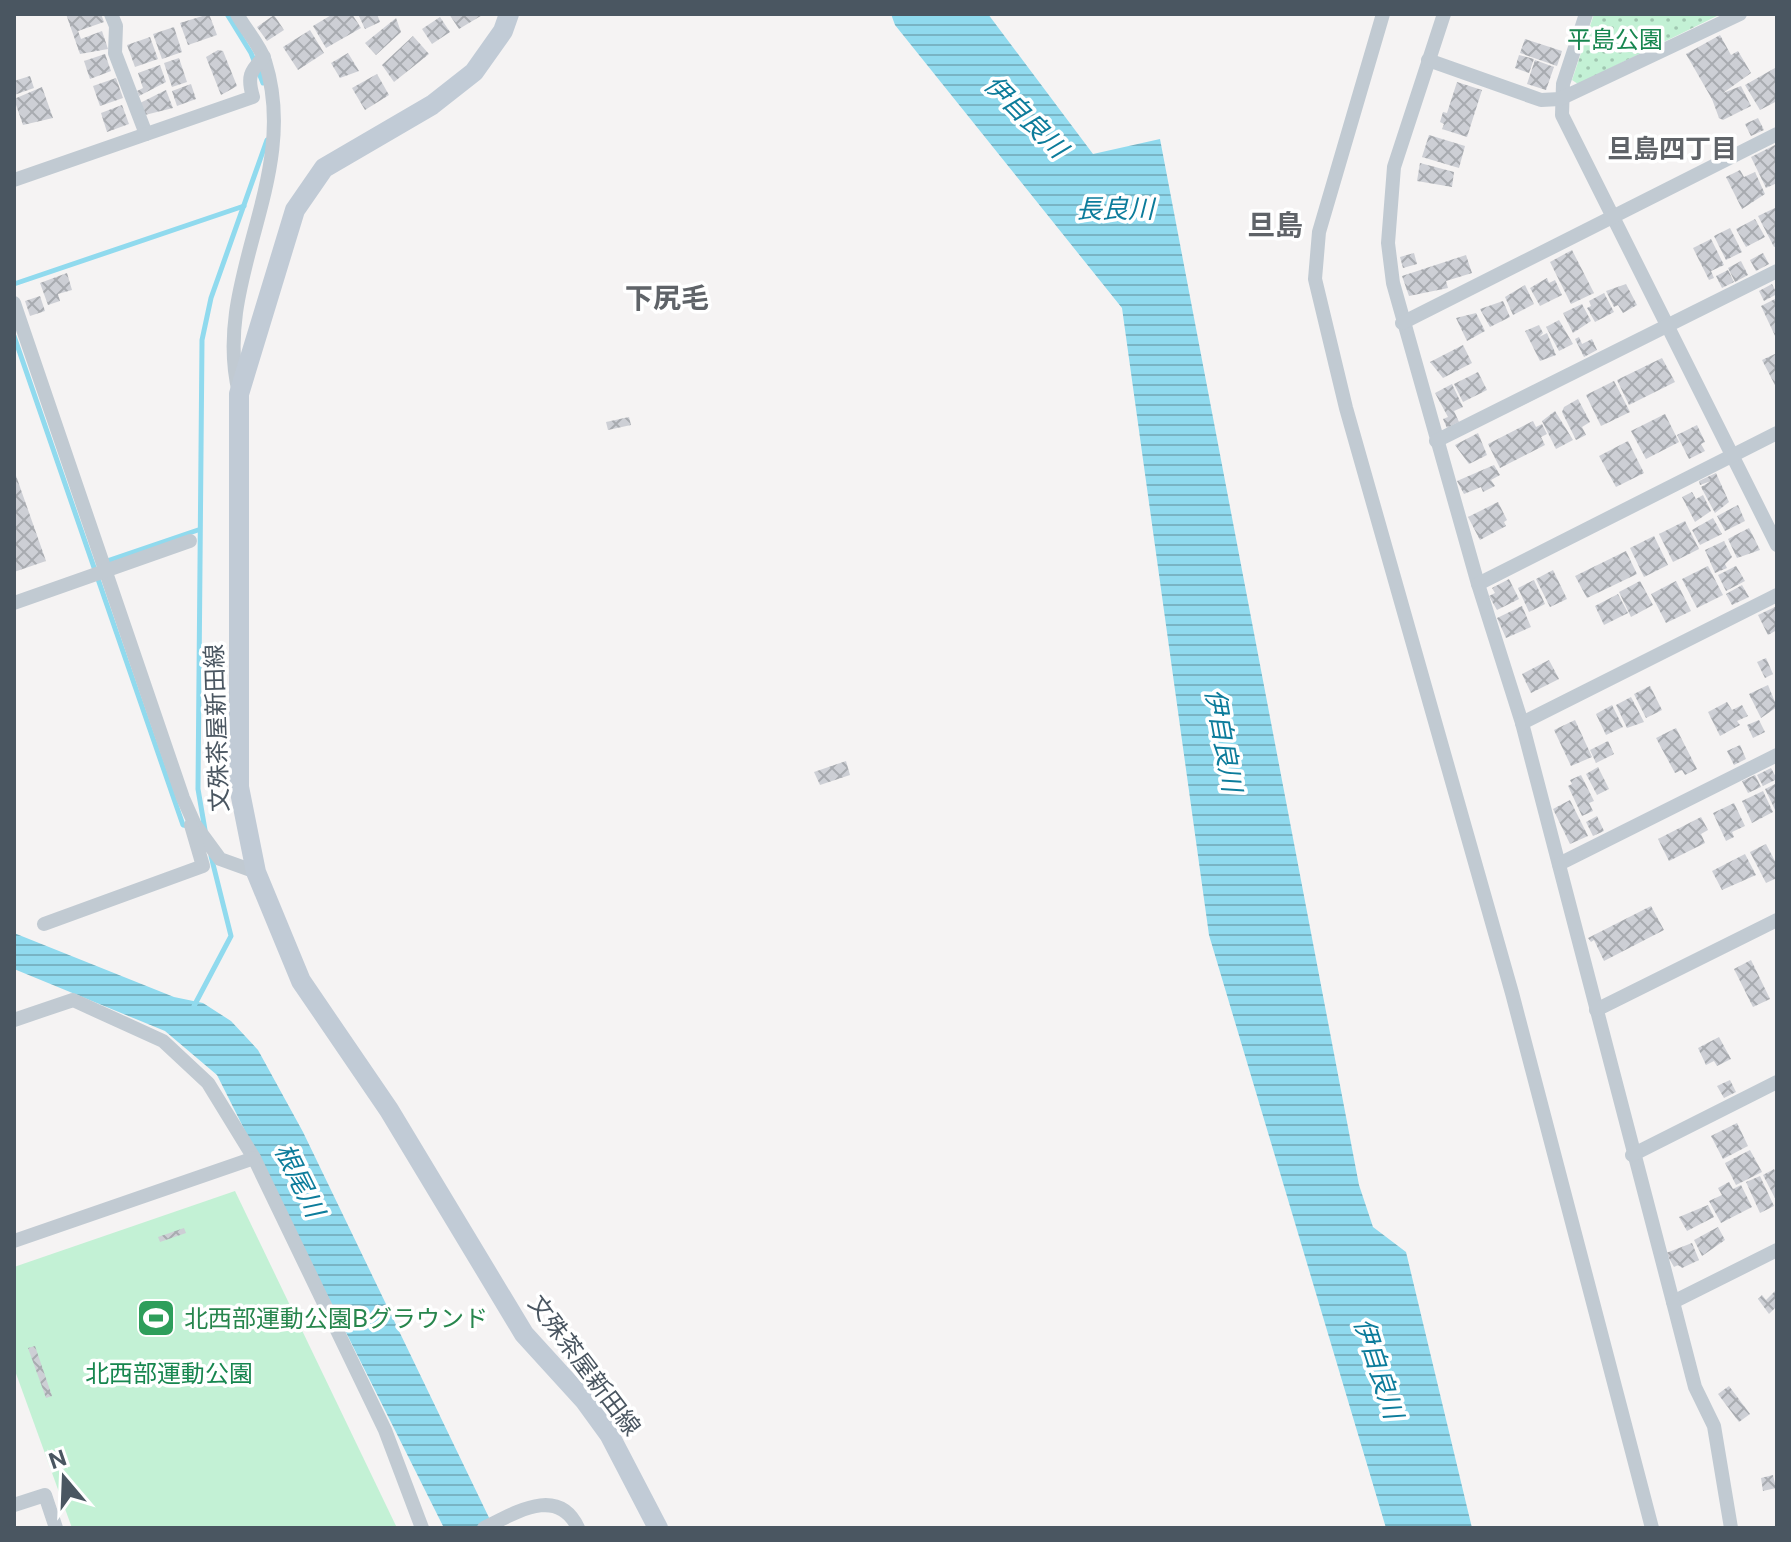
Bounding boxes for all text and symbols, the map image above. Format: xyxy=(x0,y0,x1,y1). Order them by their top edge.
park label: 平島公園 xyxy=(1567,25,1663,53)
water label: 伊自良川 xyxy=(978,68,1076,166)
district label: 旦島四丁目 xyxy=(1607,133,1737,164)
water label: 長良川 xyxy=(1076,193,1157,224)
district label: 旦島 xyxy=(1247,208,1303,241)
district label: 下尻毛 xyxy=(625,281,709,314)
street label: 文殊茶屋新田線 xyxy=(199,644,233,812)
water label: 伊自良川 xyxy=(1200,686,1249,797)
water label: 根尾川 xyxy=(269,1138,332,1225)
street label: 文殊茶屋新田線 xyxy=(523,1289,647,1441)
sports icon: 北西部運動公園Bグラウンド xyxy=(135,1297,177,1339)
place label: 北西部運動公園Bグラウンド xyxy=(184,1304,488,1332)
water label: 伊自良川 xyxy=(1348,1314,1411,1425)
park label: 北西部運動公園 xyxy=(85,1359,253,1387)
north arrow xyxy=(24,1438,104,1518)
text: N xyxy=(45,1444,70,1474)

